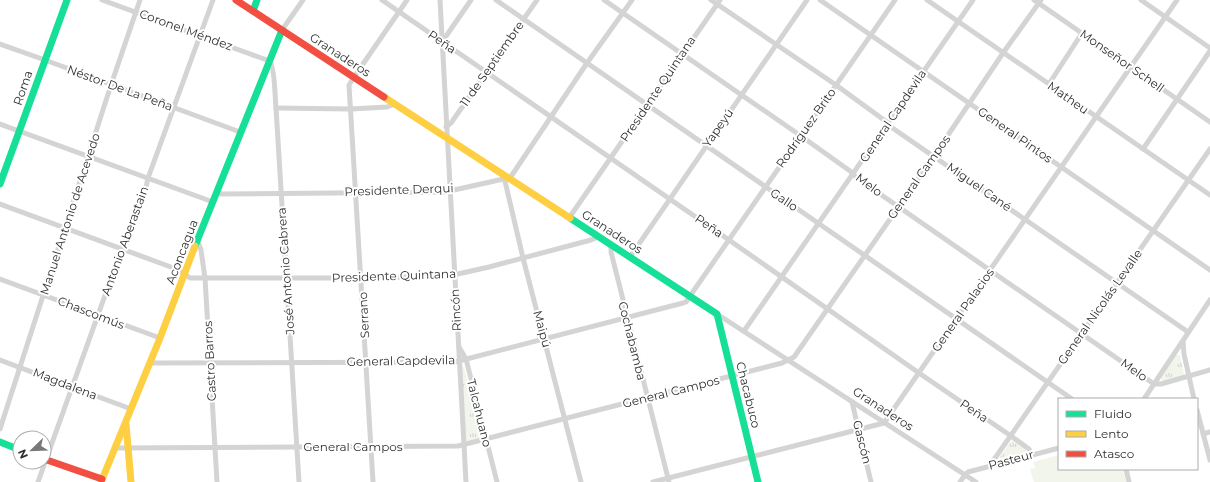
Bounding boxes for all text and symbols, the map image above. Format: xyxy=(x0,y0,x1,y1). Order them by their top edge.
street label: Coronel Méndez xyxy=(138,6,235,53)
street label: 11 de Septiembre xyxy=(456,18,527,109)
street label: Monseñor Schell xyxy=(1077,26,1167,95)
street label: Peña xyxy=(425,27,459,57)
street label: Granaderos xyxy=(307,29,374,80)
street label: Presidente Quintana xyxy=(617,33,699,144)
street label: Néstor De La Peña xyxy=(65,61,175,114)
street label: General Capdevila xyxy=(856,67,929,165)
street label: Roma xyxy=(10,68,35,107)
street label: Matheu xyxy=(1045,78,1092,117)
street label: Rodríguez Brito xyxy=(772,85,839,171)
street label: General Pintos xyxy=(975,103,1056,166)
street label: Yapeyú xyxy=(699,105,736,150)
street label: Manuel Antonio de Acevedo xyxy=(36,131,103,297)
street label: General Campos xyxy=(884,132,953,222)
street label: Miguel Cané xyxy=(944,159,1014,214)
street label: Melo xyxy=(853,170,886,199)
street label: Presidente Derqui xyxy=(344,180,454,199)
street label: Antonio Aberastain xyxy=(98,184,151,298)
street label: Gallo xyxy=(768,185,801,214)
street label: Granaderos xyxy=(579,206,646,257)
street label: José Antonio Cabrera xyxy=(274,207,298,336)
street label: Peña xyxy=(692,211,726,241)
street label: Aconcagua xyxy=(162,217,201,286)
street label: General Nicolás Levalle xyxy=(1054,246,1145,367)
street label: General Palacios xyxy=(928,265,997,354)
street label: Presidente Quintana xyxy=(332,266,456,285)
street label: Rincón xyxy=(447,289,464,332)
street label: Serrano xyxy=(355,291,372,339)
street label: Chascomús xyxy=(56,293,127,332)
street label: Cochabamba xyxy=(615,300,650,382)
street label: Maipú xyxy=(530,309,555,349)
street label: Castro Barros xyxy=(200,320,219,402)
street label: General Capdevila xyxy=(347,352,455,369)
street label: Melo xyxy=(1118,355,1151,384)
street label: Chacabuco xyxy=(733,360,764,430)
street label: Magdalena xyxy=(31,364,99,403)
street label: General Campos xyxy=(621,372,721,411)
street label: Talcahuano xyxy=(464,377,495,448)
street label: Granaderos xyxy=(850,383,917,434)
street label: Peña xyxy=(957,396,991,425)
legend xyxy=(1058,398,1198,470)
text: Fluido xyxy=(1094,406,1132,421)
street label: Gascón xyxy=(850,418,875,465)
text: Lento xyxy=(1094,426,1129,441)
north arrow xyxy=(12,430,52,470)
street label: General Campos xyxy=(303,439,403,454)
street label: Pasteur xyxy=(987,446,1035,473)
text: Atasco xyxy=(1094,446,1134,461)
text: N xyxy=(15,447,31,461)

